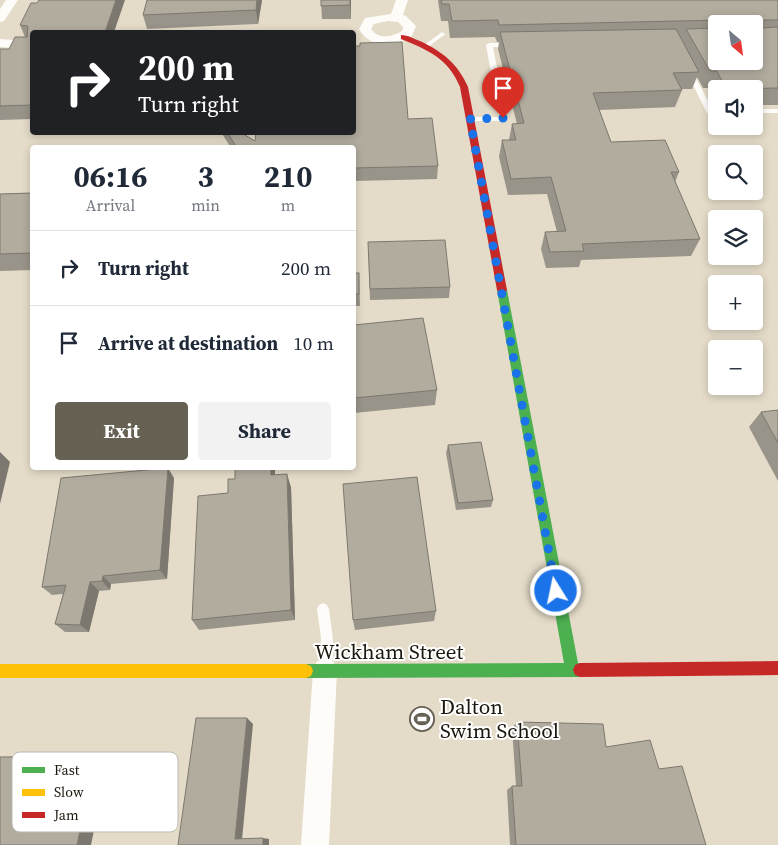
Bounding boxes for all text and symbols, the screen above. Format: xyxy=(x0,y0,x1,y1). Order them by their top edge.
north arrow xyxy=(708,15,762,70)
map controls xyxy=(708,15,763,395)
text: 200 m xyxy=(138,44,234,92)
icon: right xyxy=(55,50,120,115)
pin xyxy=(482,67,524,118)
icon: arrive xyxy=(489,74,517,102)
button: sound xyxy=(708,80,763,135)
text: Turn right xyxy=(138,89,239,119)
button: search xyxy=(708,145,763,200)
text: 06:16 xyxy=(74,156,148,197)
text: 3 xyxy=(197,156,214,197)
text: 210 xyxy=(264,156,312,197)
text: Arrival xyxy=(86,194,135,216)
text: min xyxy=(191,194,220,216)
text: m xyxy=(281,194,295,216)
button: layers xyxy=(708,210,763,265)
icon: right xyxy=(55,254,83,282)
text: Turn right xyxy=(98,255,189,281)
text: 200 m xyxy=(281,255,331,281)
button: + xyxy=(708,275,763,330)
icon: arrive xyxy=(55,329,83,357)
text: Arrive at destination xyxy=(98,330,278,356)
text: 10 m xyxy=(293,330,334,356)
button: − xyxy=(708,340,763,395)
button: Exit xyxy=(55,402,188,460)
button: Share xyxy=(198,402,331,460)
position arrow xyxy=(529,564,581,616)
street label: Wickham Street xyxy=(315,637,464,666)
place label: Dalton Swim School xyxy=(440,692,559,745)
sports icon: Dalton Swim School xyxy=(409,706,435,732)
legend xyxy=(12,752,178,832)
text: Fast xyxy=(54,760,80,780)
text: Slow xyxy=(54,782,84,802)
text: Jam xyxy=(53,805,79,825)

